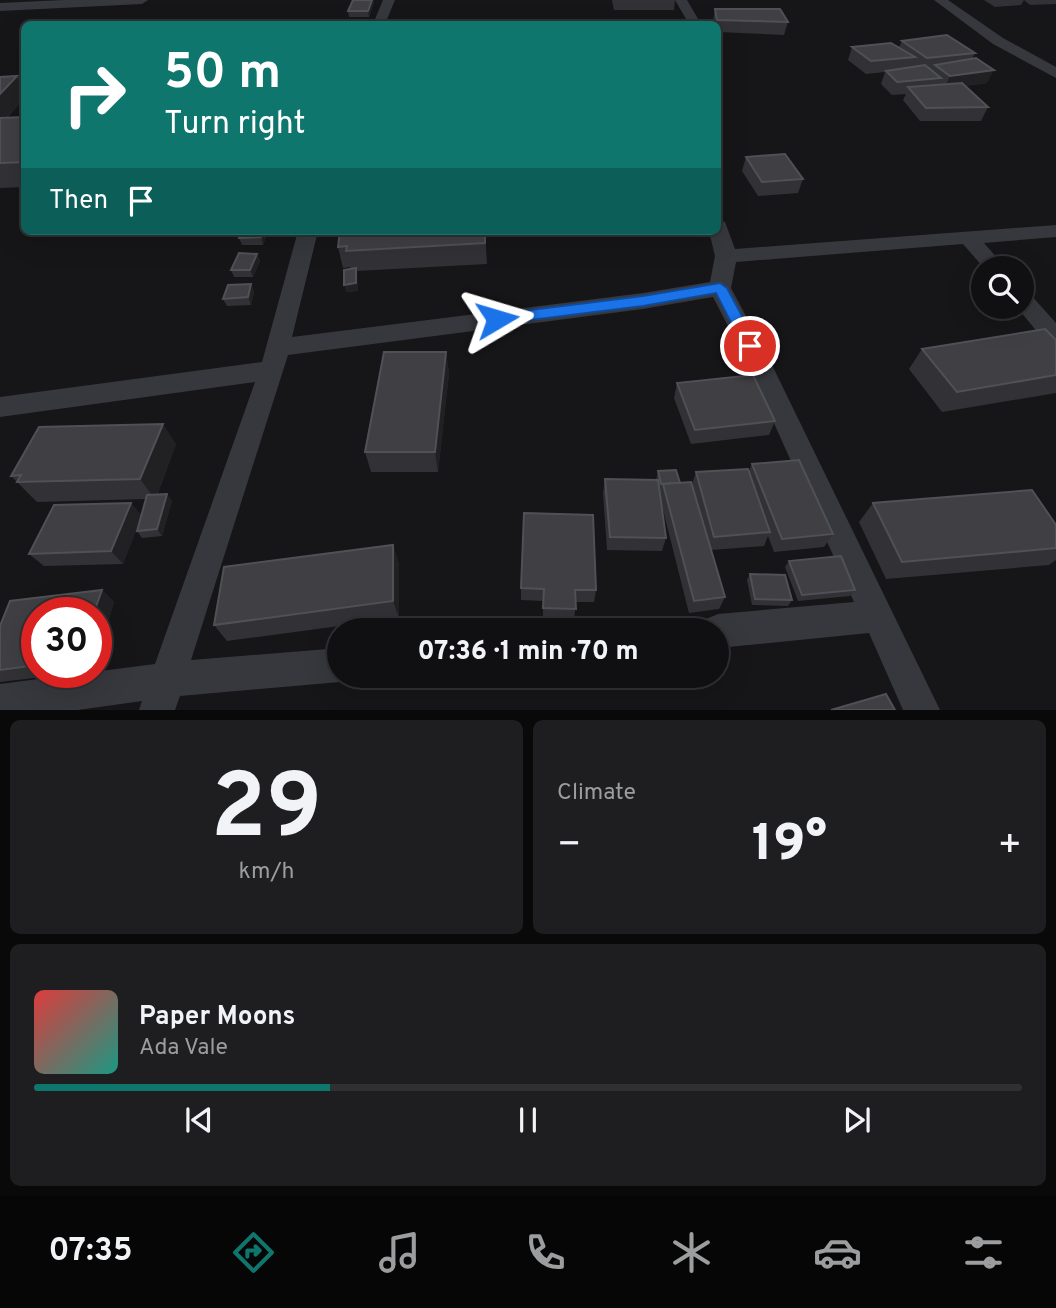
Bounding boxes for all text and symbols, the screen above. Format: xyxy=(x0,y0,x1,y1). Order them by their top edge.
text: 50 m xyxy=(164,44,281,106)
icon: right xyxy=(49,49,140,140)
text: Turn right xyxy=(164,105,306,145)
icon: arrive xyxy=(122,182,160,220)
text: Then xyxy=(49,185,108,218)
map controls xyxy=(971,256,1034,319)
button: search xyxy=(971,256,1034,319)
position arrow xyxy=(460,282,534,356)
pin xyxy=(720,316,780,376)
icon: arrive xyxy=(731,327,769,365)
speed limit sign: 30 xyxy=(21,597,112,688)
text: 07:36 · 1 min · 70 m xyxy=(417,636,639,669)
text: 29 xyxy=(211,755,322,870)
text: Climate xyxy=(557,779,636,808)
text: 19° xyxy=(752,813,827,879)
text: − xyxy=(557,822,582,871)
text: + xyxy=(997,822,1022,871)
text: km/h xyxy=(239,858,294,887)
text: Paper Moons xyxy=(139,1001,295,1034)
text: Ada Vale xyxy=(139,1034,228,1063)
icon: previous xyxy=(180,1101,218,1139)
icon: pause xyxy=(509,1101,547,1139)
icon: next xyxy=(838,1101,876,1139)
icon: directions xyxy=(229,1228,278,1277)
icon: music xyxy=(375,1228,424,1277)
icon: phone xyxy=(521,1228,570,1277)
icon: climate xyxy=(667,1228,716,1277)
icon: car xyxy=(813,1228,862,1277)
icon: filters xyxy=(959,1228,1008,1277)
text: 07:35 xyxy=(48,1232,133,1272)

